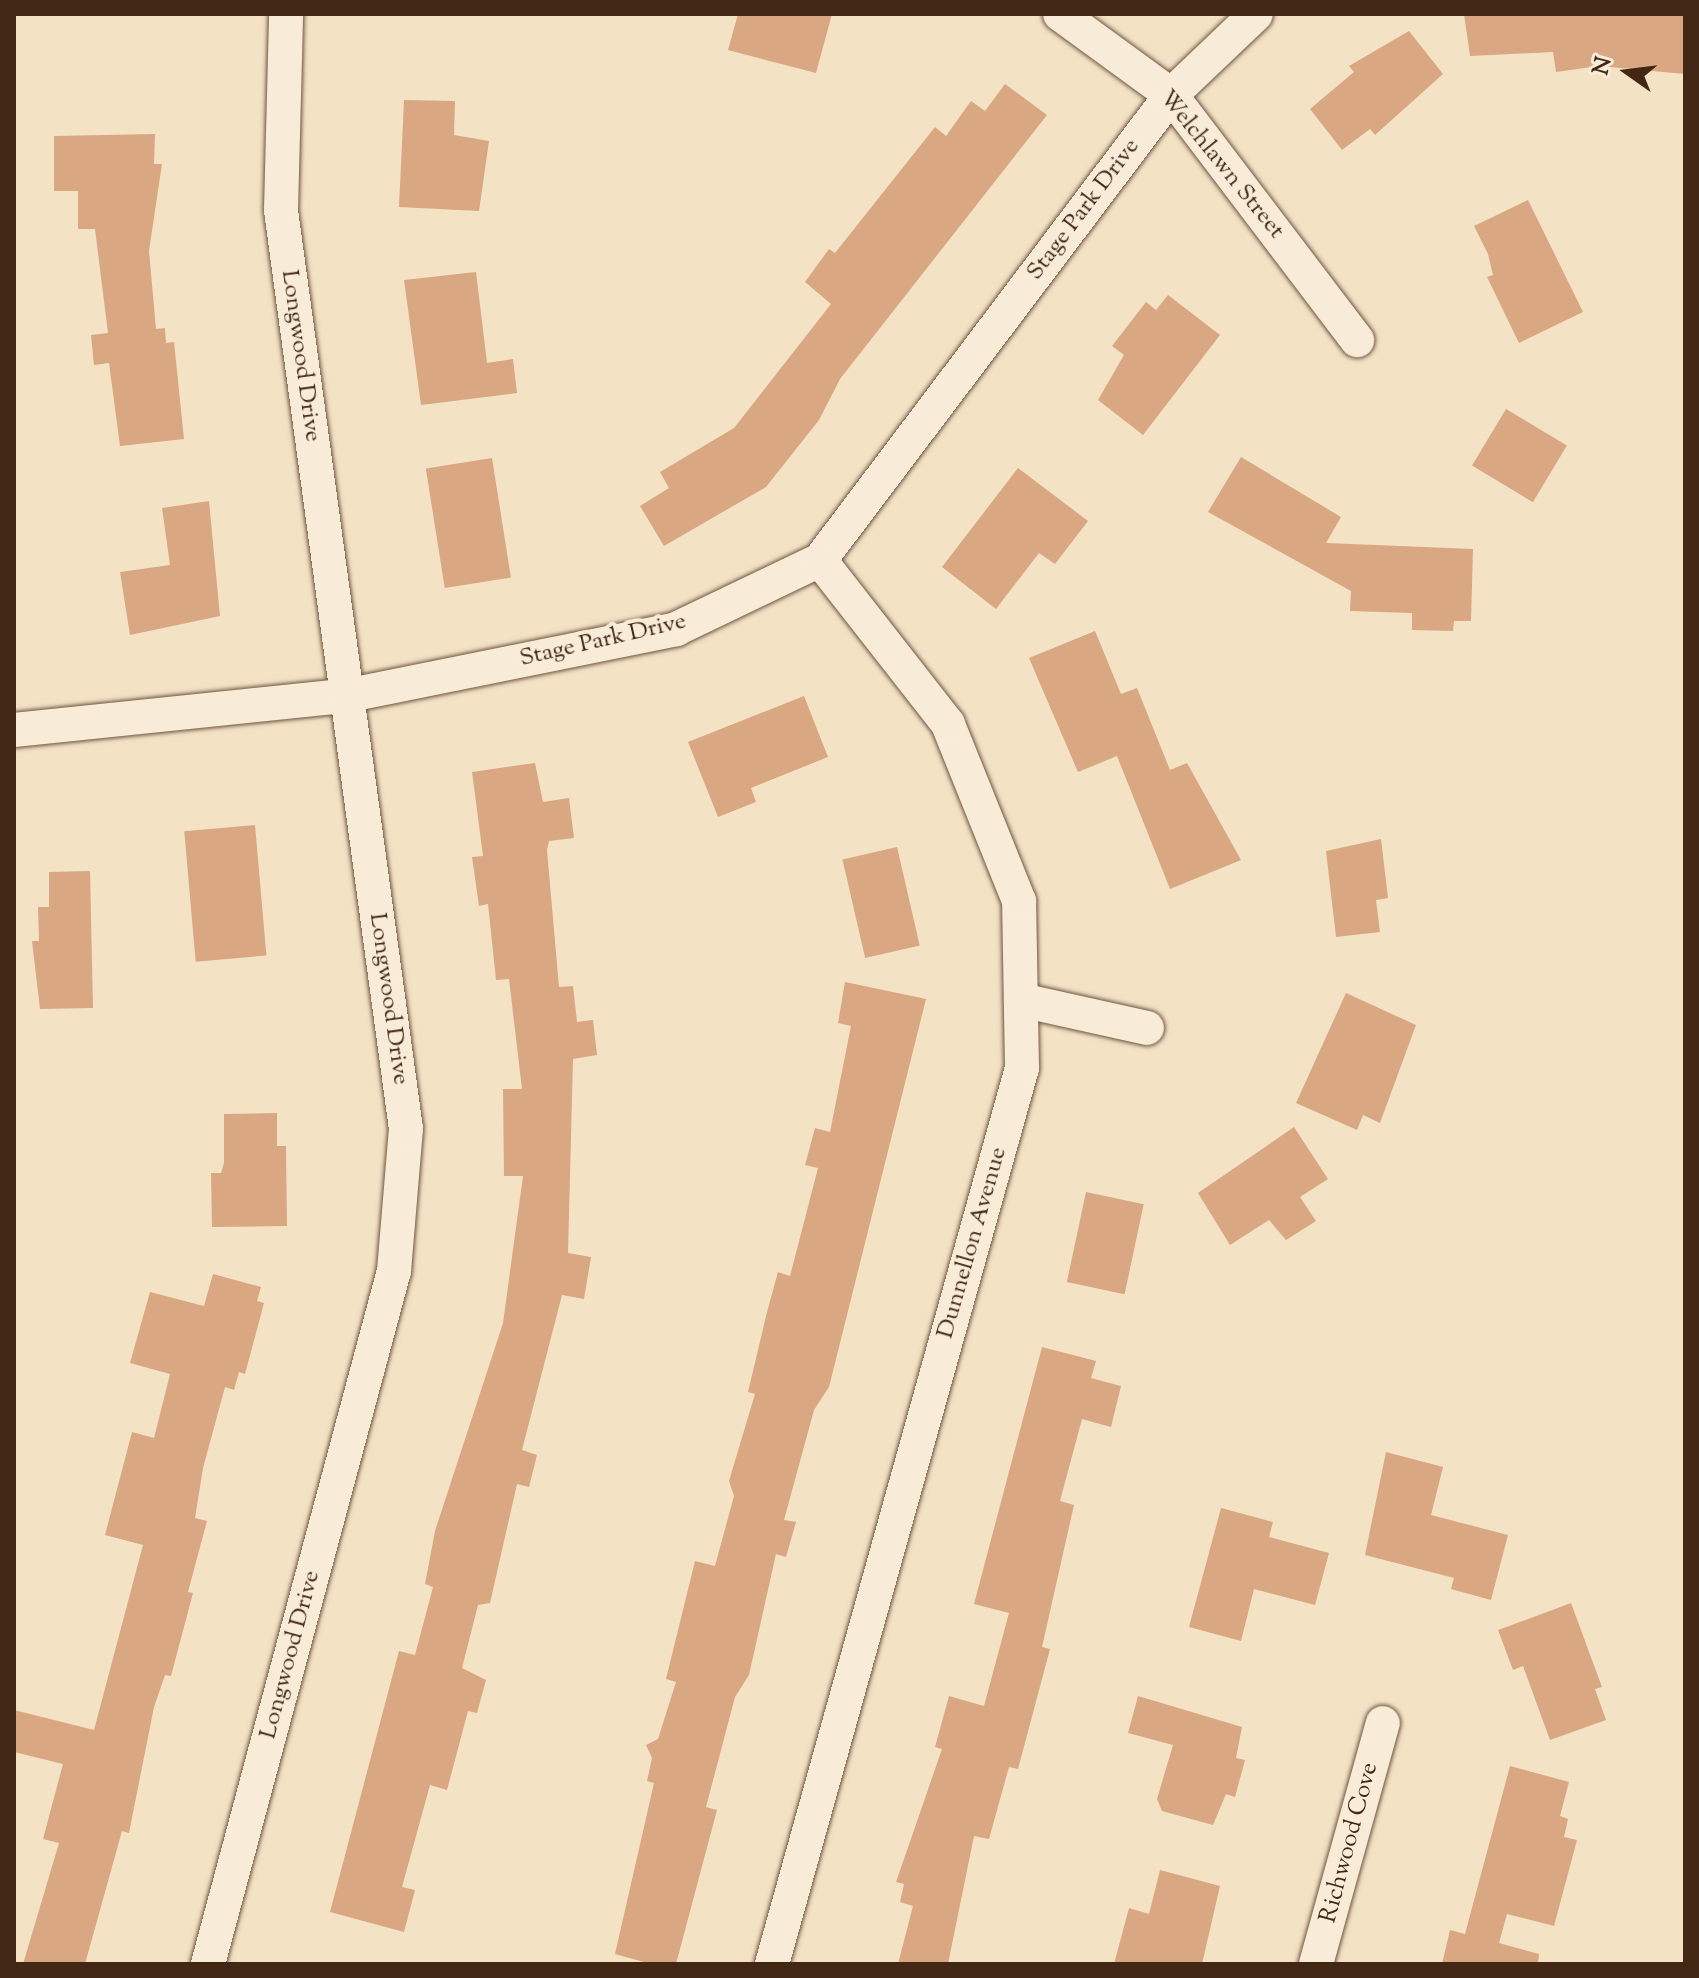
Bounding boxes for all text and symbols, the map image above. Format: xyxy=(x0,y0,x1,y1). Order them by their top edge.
north arrow xyxy=(1587,32,1667,112)
text: N xyxy=(1586,54,1621,79)
street label: Welchlawn Street xyxy=(1152,85,1290,245)
street label: Stage Park Drive xyxy=(1021,134,1147,286)
street label: Longwood Drive xyxy=(274,268,326,444)
street label: Stage Park Drive xyxy=(517,608,689,674)
street label: Longwood Drive xyxy=(362,911,414,1087)
street label: Dunnellon Avenue xyxy=(932,1144,1014,1342)
street label: Longwood Drive xyxy=(255,1568,327,1742)
street label: Richwood Cove xyxy=(1315,1760,1385,1926)

